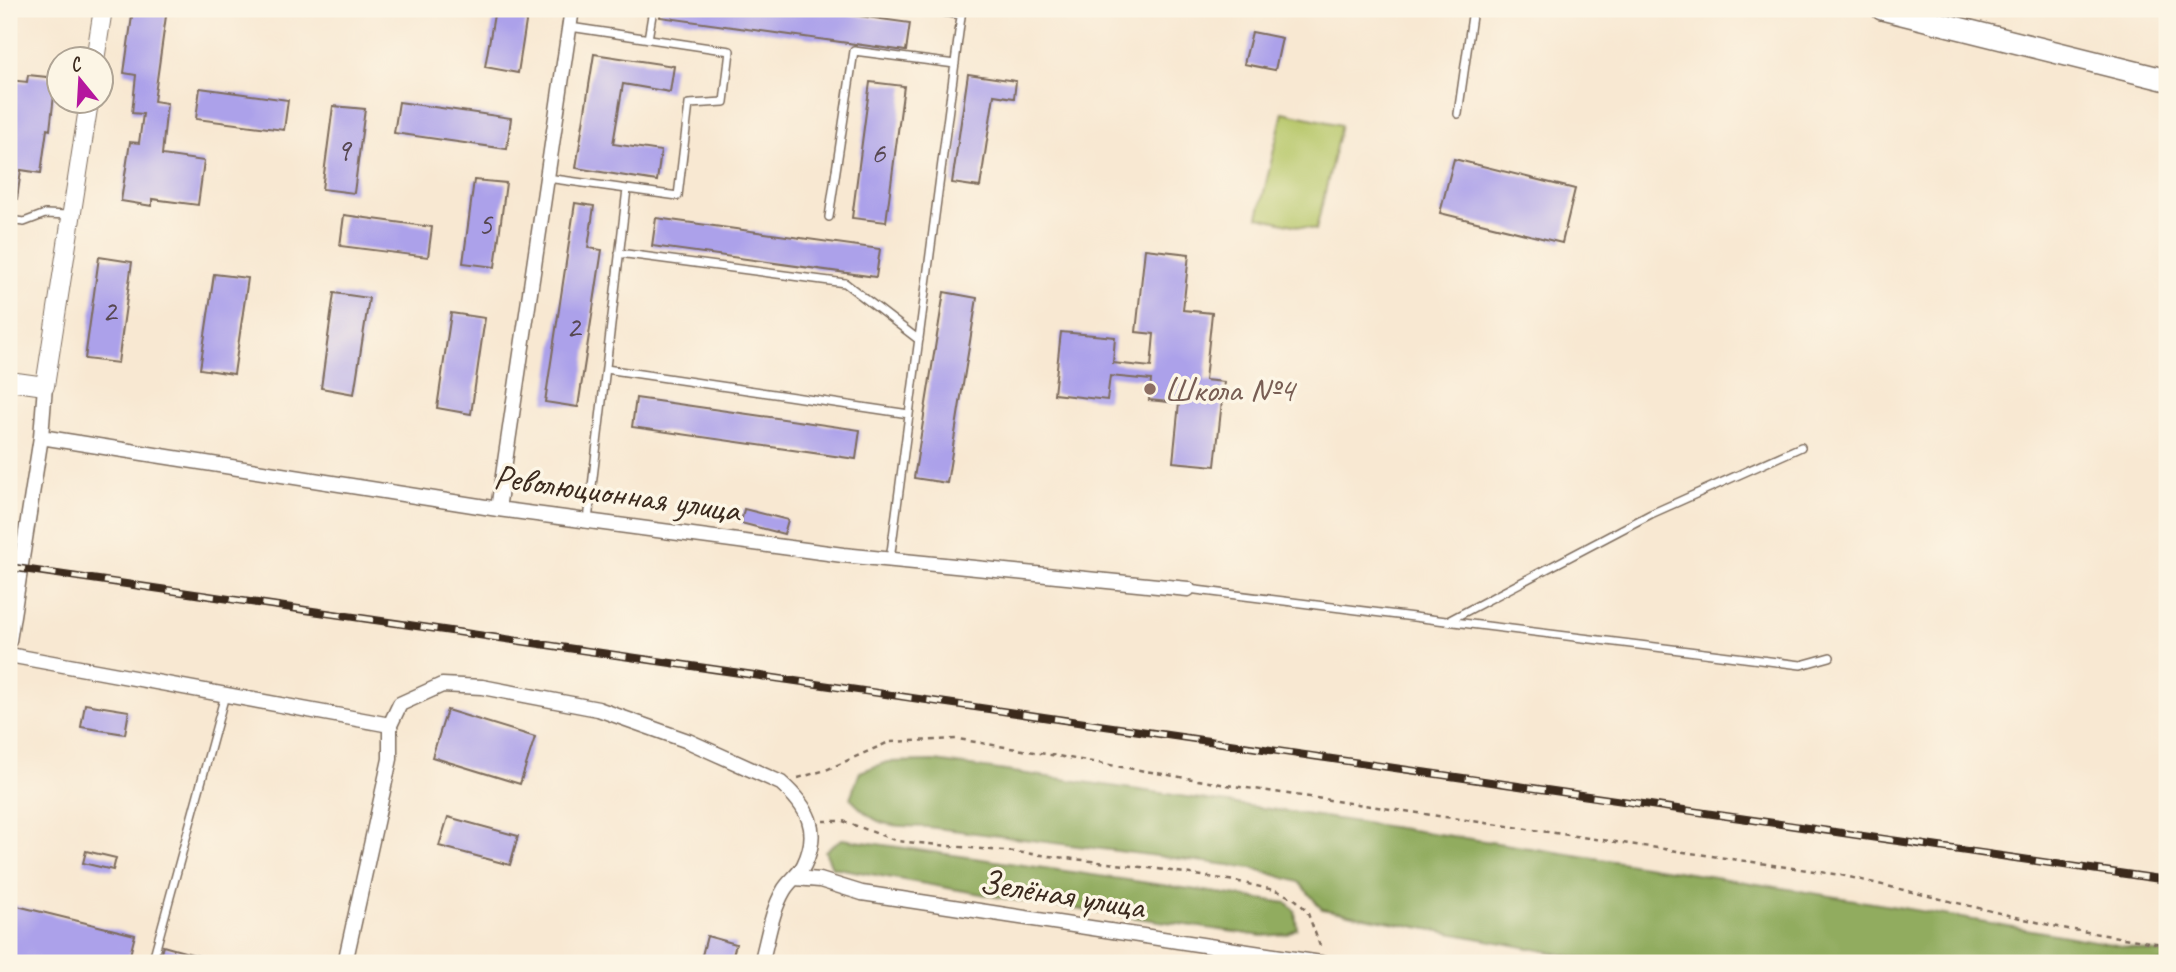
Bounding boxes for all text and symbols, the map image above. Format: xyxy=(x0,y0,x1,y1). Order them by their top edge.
north arrow xyxy=(46,46,116,116)
text: С xyxy=(67,51,86,78)
house number: 9 xyxy=(336,129,353,170)
house number: 6 xyxy=(871,132,887,173)
house number: 5 xyxy=(478,203,494,244)
house number: 2 xyxy=(102,290,119,331)
house number: 2 xyxy=(566,306,583,347)
place label: Школа №4 xyxy=(1164,367,1298,412)
marker: Школа №4 xyxy=(1142,381,1158,397)
street label: Революционная улица xyxy=(491,453,745,533)
street label: Зелёная улица xyxy=(976,859,1150,930)

